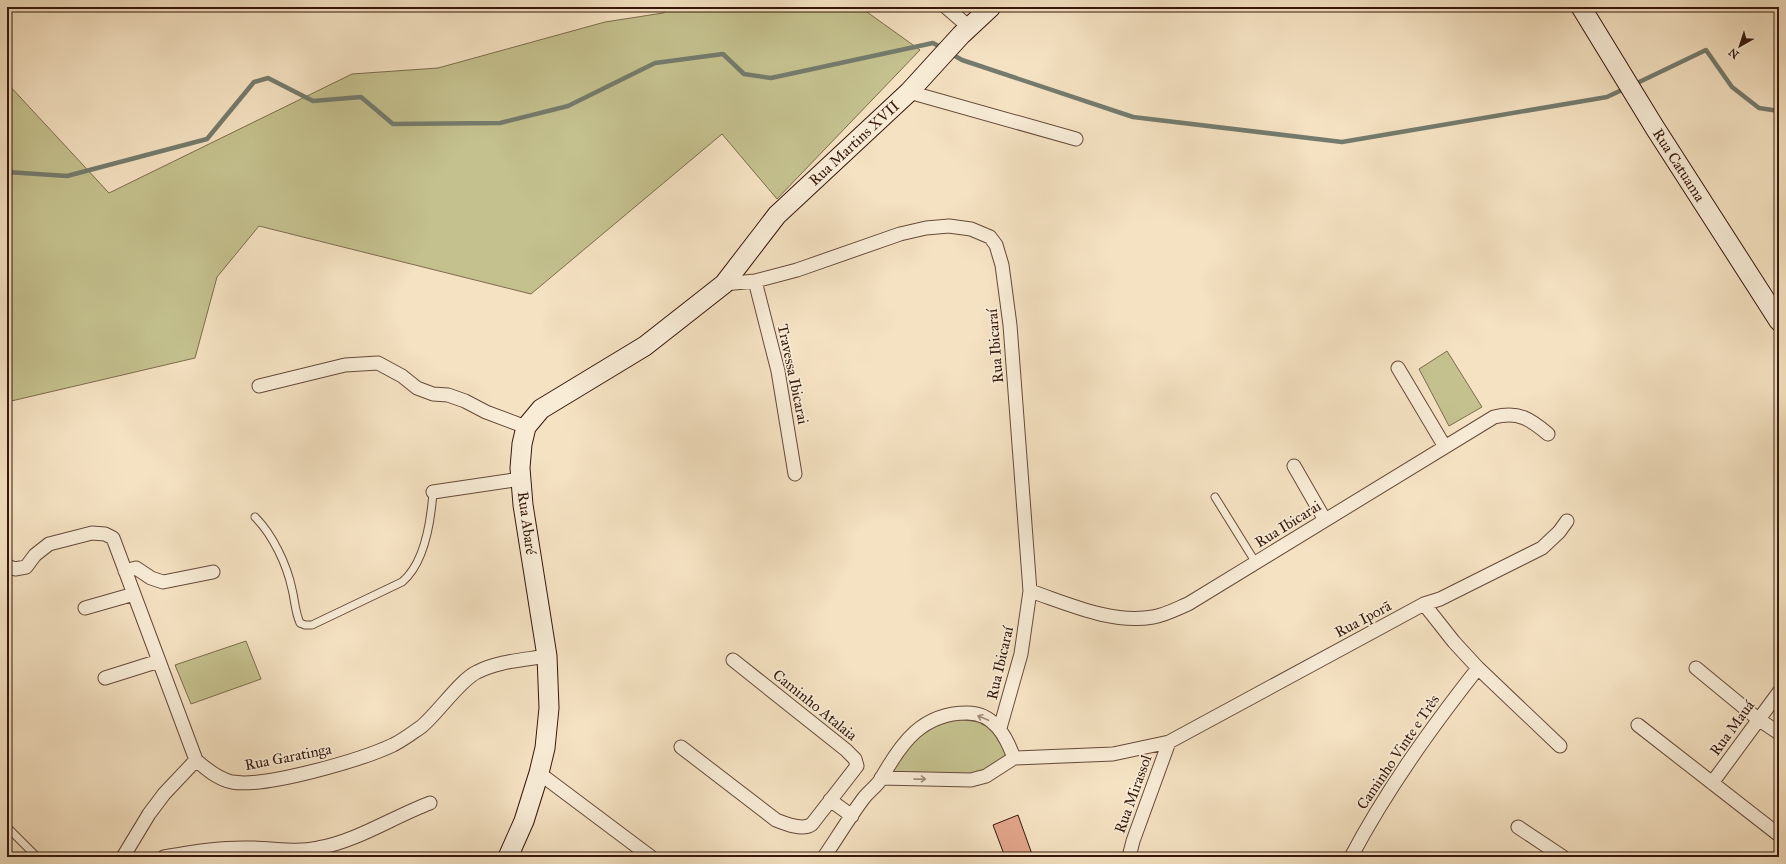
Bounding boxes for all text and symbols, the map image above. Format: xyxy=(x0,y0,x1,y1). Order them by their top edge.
north arrow xyxy=(1720,26,1760,66)
text: N xyxy=(1726,45,1742,61)
street label: Rua Martins XVII xyxy=(805,97,903,190)
street label: Rua Catuama xyxy=(1649,125,1709,206)
street label: Rua Ibicaraí xyxy=(983,307,1007,384)
street label: Travessa Ibicarai xyxy=(774,322,812,426)
street label: Rua Abaré xyxy=(514,490,540,556)
street label: Rua Ibicarai xyxy=(1252,497,1324,551)
street label: Rua Iporã xyxy=(1332,596,1395,641)
street label: Rua Ibicaraí xyxy=(983,624,1017,701)
street label: Caminho Atalaia xyxy=(769,666,861,745)
street label: Caminho Vinte e Três xyxy=(1353,691,1443,813)
street label: Rua Mauá xyxy=(1706,696,1759,759)
one-way arrow xyxy=(978,713,990,721)
street label: Rua Garatinga xyxy=(243,740,334,774)
street label: Rua Mirassol xyxy=(1110,751,1156,836)
one-way arrow xyxy=(913,776,926,783)

